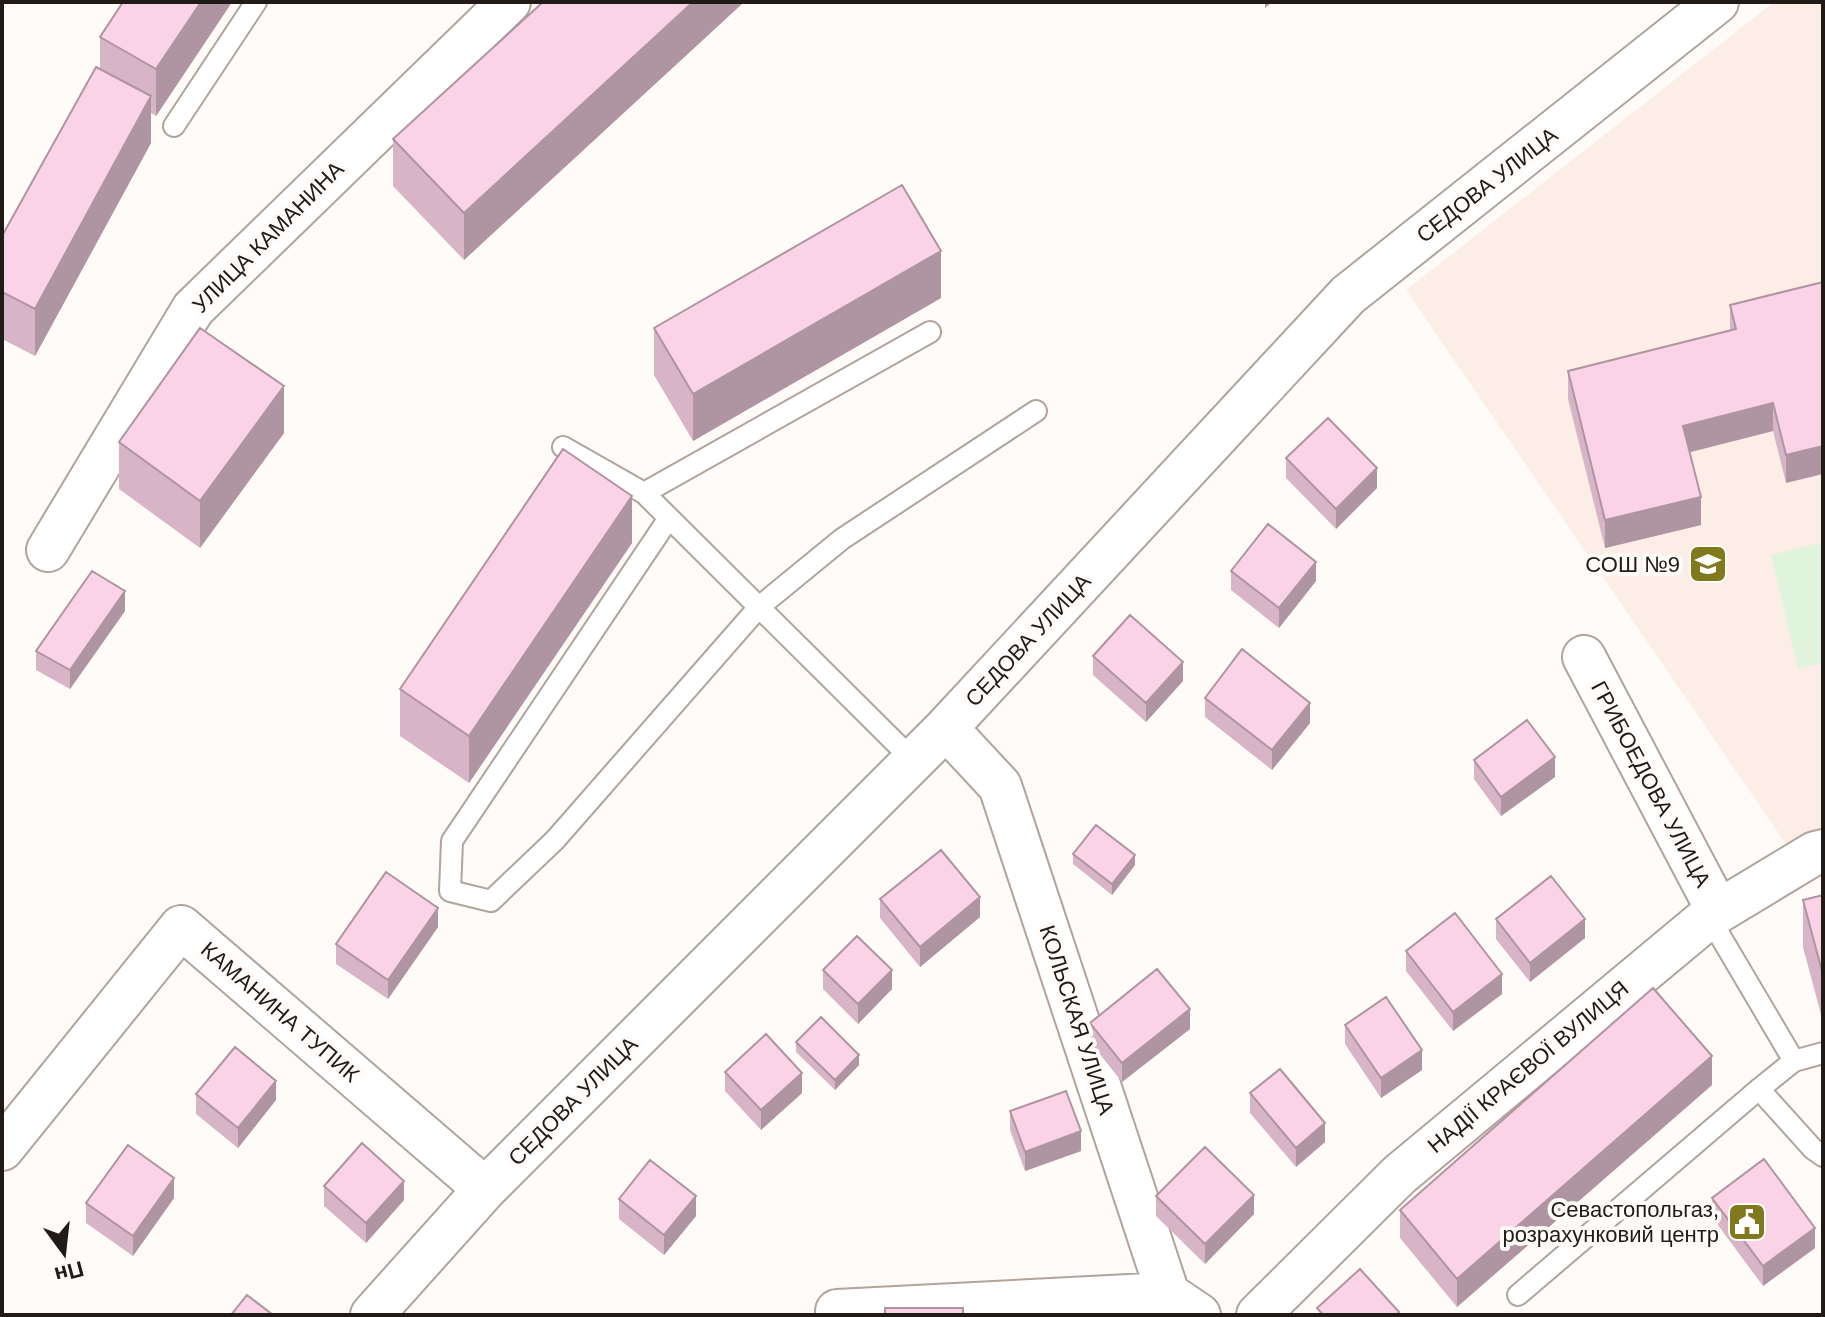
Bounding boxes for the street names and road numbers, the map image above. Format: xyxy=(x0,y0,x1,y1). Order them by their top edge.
street label: СЕДОВА УЛИЦА xyxy=(1412,122,1563,248)
street label: УЛИЦА КАМАНИНА xyxy=(187,156,349,318)
street label: СЕДОВА УЛИЦА xyxy=(960,568,1096,711)
street label: ГРИБОЕДОВА УЛИЦА xyxy=(1586,677,1716,892)
street label: КОЛЬСКАЯ УЛИЦА xyxy=(1035,922,1120,1118)
street label: КАМАНИНА ТУПИК xyxy=(196,937,364,1087)
street label: НАДІЇ КРАЄВОЇ ВУЛИЦЯ xyxy=(1423,976,1633,1158)
street label: СЕДОВА УЛИЦА xyxy=(503,1031,643,1171)

